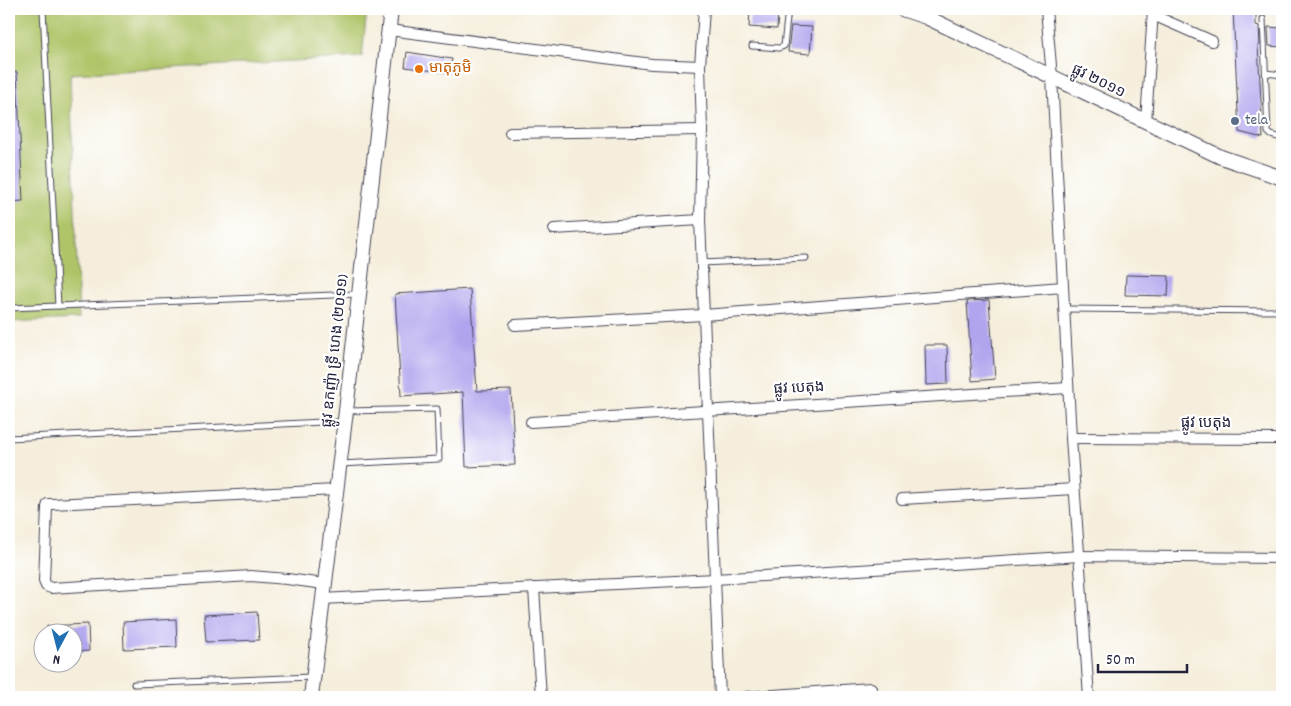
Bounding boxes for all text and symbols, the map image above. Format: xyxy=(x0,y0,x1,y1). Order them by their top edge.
place label: មាតុភូមិ xyxy=(429,58,471,80)
street label: ផ្លូវ ២០១១ xyxy=(1067,59,1129,105)
marker: មាតុភូមិ xyxy=(413,63,425,75)
place label: tela xyxy=(1245,110,1269,132)
marker: tela xyxy=(1229,115,1241,127)
street label: ផ្លូវ ឧកញ៉ា ទ្រី ហេង (២០១១) xyxy=(317,273,355,429)
street label: ផ្លូវ បេតុង xyxy=(773,377,825,402)
street label: ផ្លូវ បេតុង xyxy=(1181,413,1231,435)
north arrow xyxy=(32,624,82,674)
scale bar xyxy=(1098,641,1187,673)
text: N xyxy=(52,649,61,669)
text: 50 m xyxy=(1106,650,1135,672)

